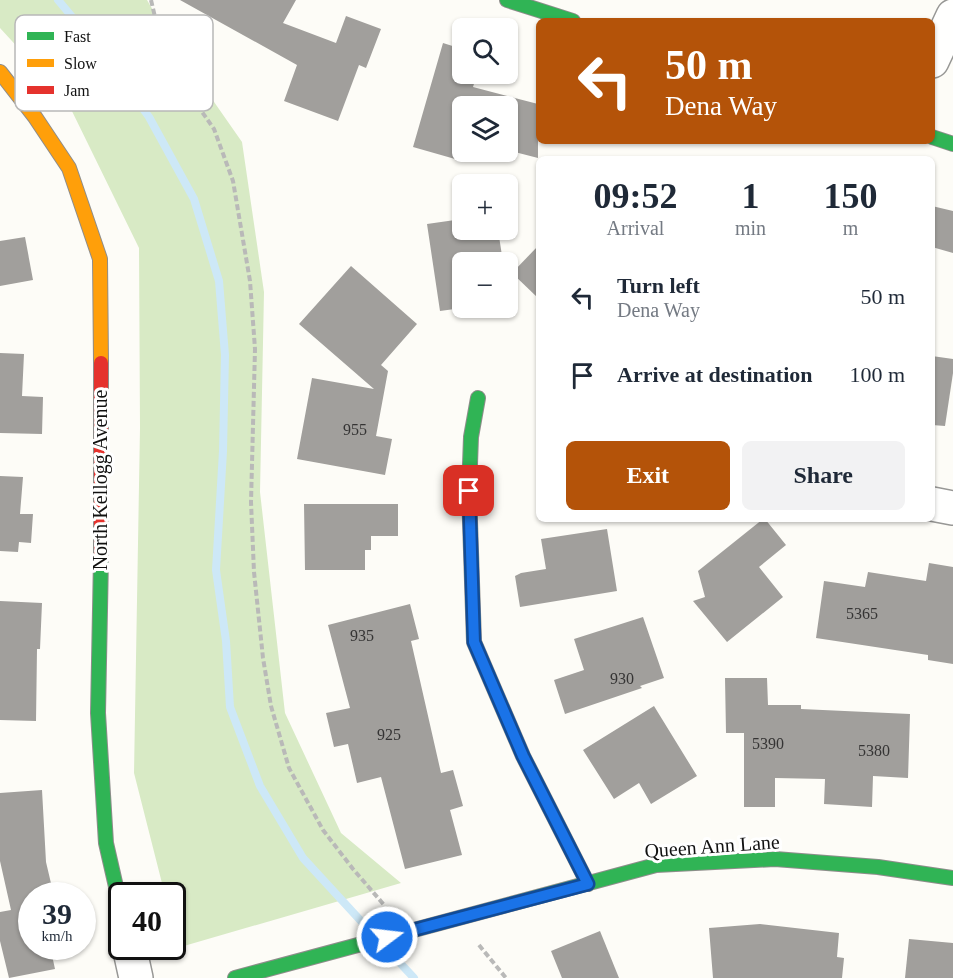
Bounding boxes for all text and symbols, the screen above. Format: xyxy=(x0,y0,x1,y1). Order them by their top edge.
legend xyxy=(15,15,213,111)
map controls xyxy=(452,18,518,318)
button: search xyxy=(452,18,518,84)
text: Fast xyxy=(64,28,91,45)
icon: left xyxy=(566,42,644,120)
text: 50 m xyxy=(665,42,753,88)
text: Slow xyxy=(64,55,97,72)
text: Jam xyxy=(64,82,90,99)
text: Dena Way xyxy=(665,91,777,121)
button: layers xyxy=(452,96,518,162)
button: + xyxy=(452,174,518,240)
text: 09:52 xyxy=(593,176,677,216)
text: 1 xyxy=(742,176,760,216)
text: 150 xyxy=(824,176,878,216)
text: Arrival xyxy=(607,217,664,239)
text: min xyxy=(735,217,766,239)
text: m xyxy=(843,217,858,239)
button: − xyxy=(452,252,518,318)
text: Turn left xyxy=(617,273,700,298)
icon: left xyxy=(566,281,599,314)
text: 50 m xyxy=(860,284,905,309)
text: Dena Way xyxy=(617,299,700,321)
icon: arrive xyxy=(566,359,599,392)
text: Arrive at destination xyxy=(617,362,813,387)
text: 100 m xyxy=(849,362,905,387)
street label: North Kellogg Avenue xyxy=(89,390,112,570)
house number: 955 xyxy=(343,421,367,438)
button: Exit xyxy=(566,441,730,510)
button: Share xyxy=(742,441,905,510)
pin xyxy=(443,465,494,516)
icon: arrive xyxy=(452,474,485,507)
house number: 5365 xyxy=(846,605,878,622)
house number: 935 xyxy=(350,627,374,644)
house number: 930 xyxy=(610,670,634,687)
house number: 925 xyxy=(377,726,401,743)
house number: 5390 xyxy=(752,735,784,752)
house number: 5380 xyxy=(858,742,890,759)
street label: Queen Ann Lane xyxy=(644,830,780,862)
speed limit sign: 40 xyxy=(108,882,186,960)
text: 39 xyxy=(42,897,72,930)
position arrow xyxy=(355,905,419,969)
text: km/h xyxy=(42,928,72,944)

